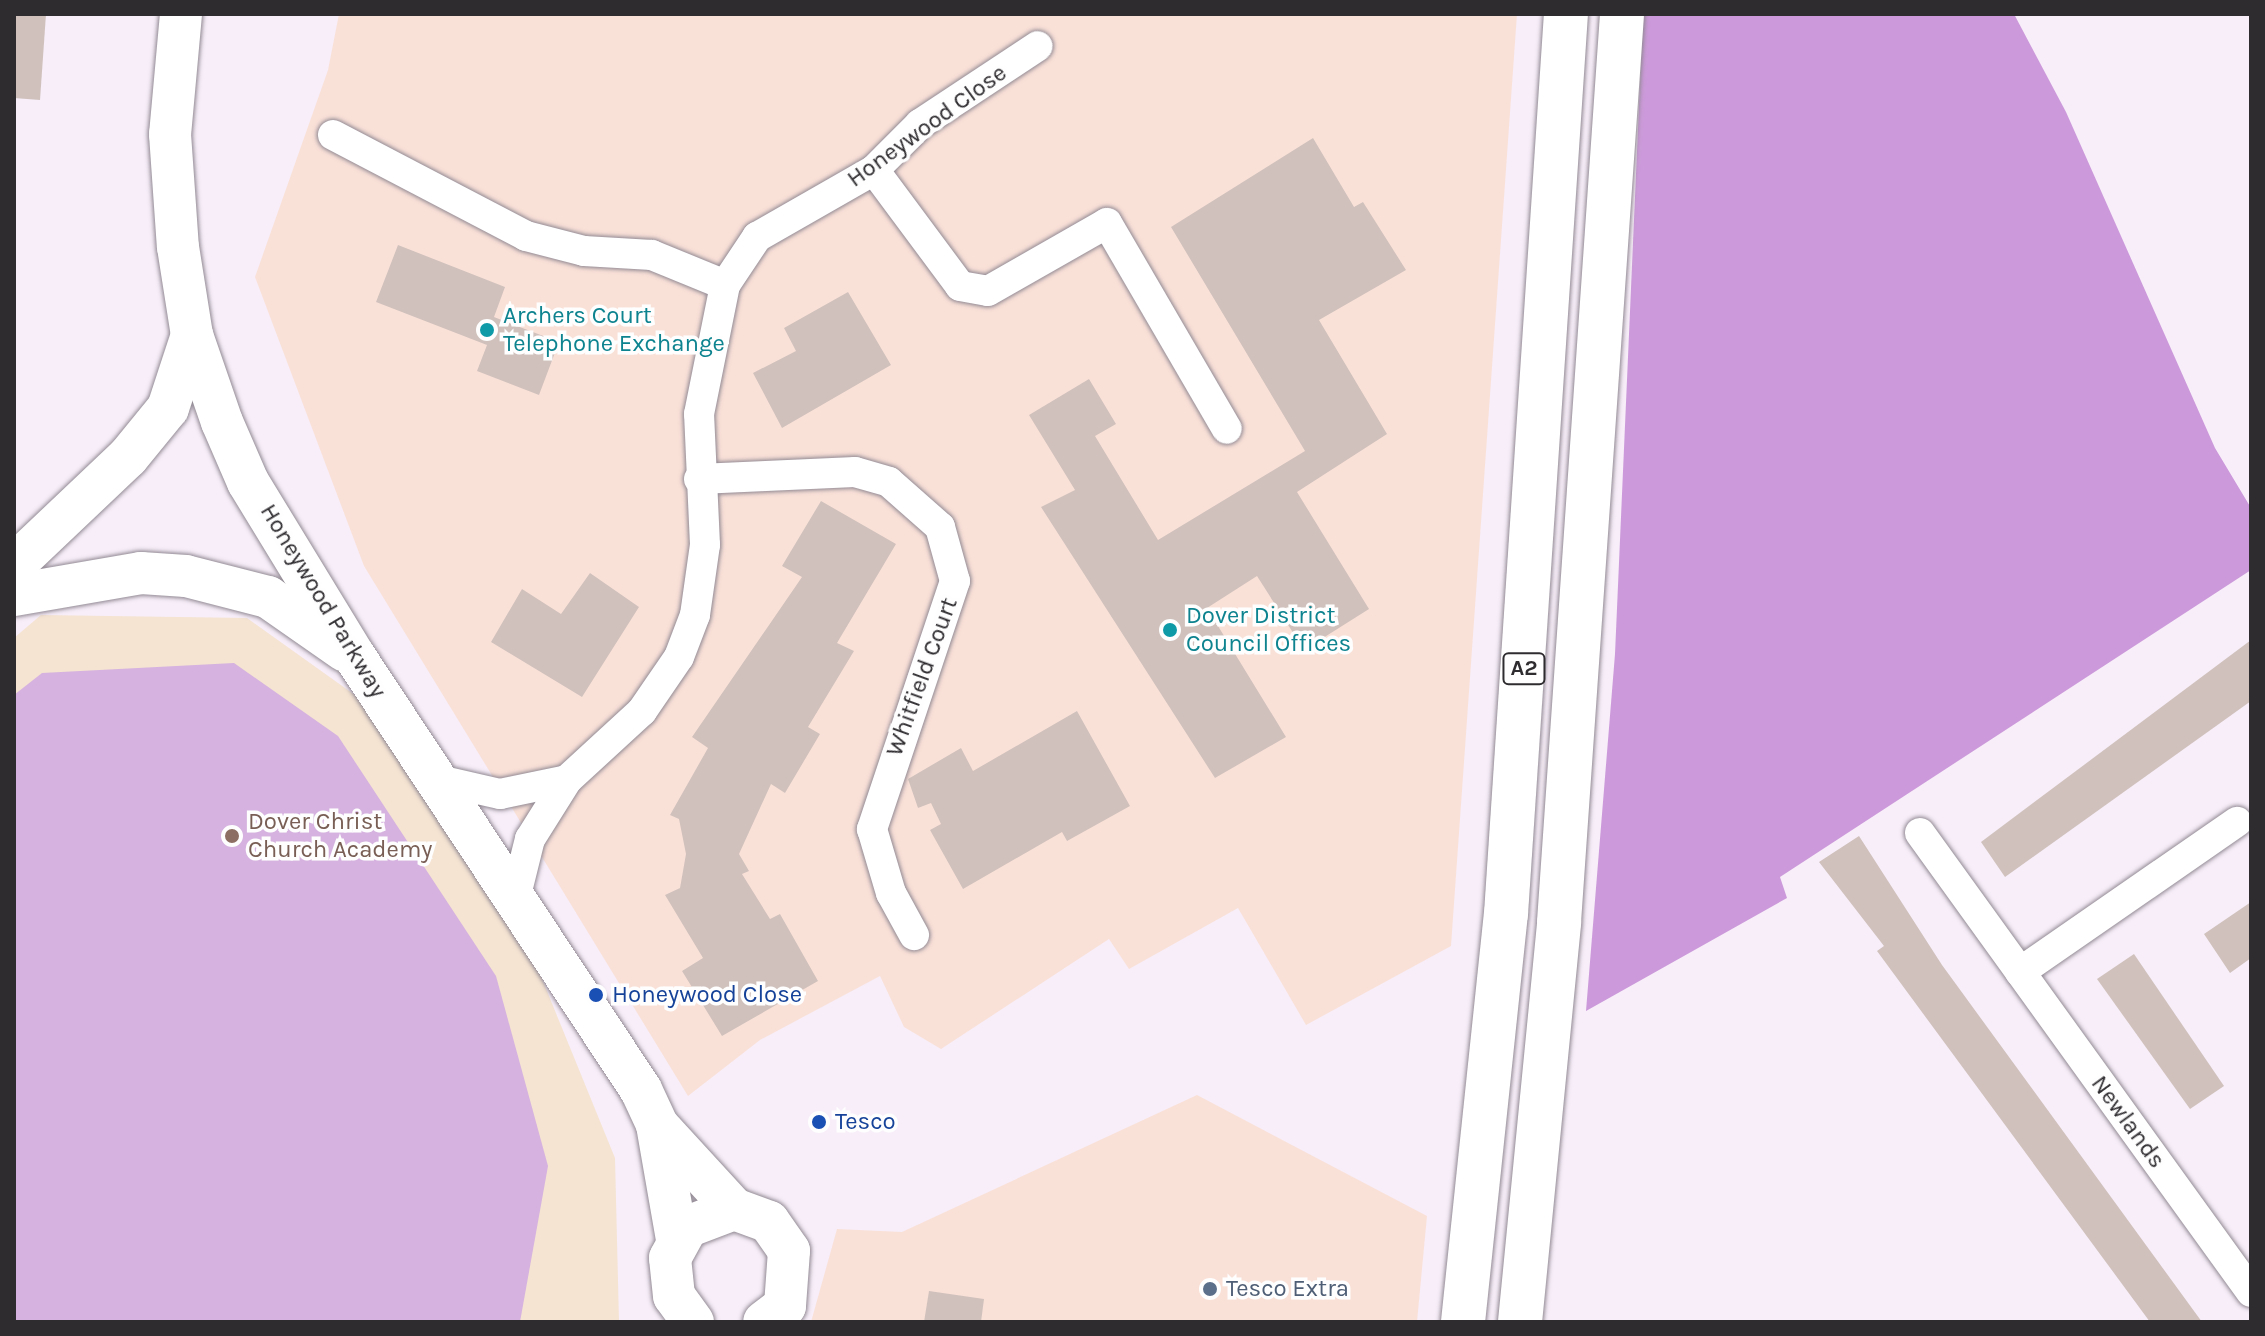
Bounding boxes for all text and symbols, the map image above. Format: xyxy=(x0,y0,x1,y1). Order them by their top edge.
street label: Honeywood Close xyxy=(842,58,1012,194)
place label: Archers Court Telephone Exchange xyxy=(503,302,725,358)
marker: Archers Court Telephone Exchange xyxy=(478,321,496,339)
street label: Honeywood Parkway xyxy=(254,499,392,703)
street label: Whitfield Court xyxy=(880,594,964,760)
place label: Dover District Council Offices xyxy=(1186,602,1351,658)
marker: Dover District Council Offices xyxy=(1161,621,1179,639)
road number: A2 xyxy=(1502,651,1546,687)
place label: Dover Christ Church Academy xyxy=(248,808,433,864)
marker: Dover Christ Church Academy xyxy=(223,827,241,845)
place label: Honeywood Close xyxy=(612,981,802,1009)
marker: Honeywood Close xyxy=(587,986,605,1004)
street label: Newlands xyxy=(2085,1070,2171,1174)
place label: Tesco xyxy=(835,1108,896,1136)
marker: Tesco xyxy=(810,1113,828,1131)
place label: Tesco Extra xyxy=(1226,1275,1349,1303)
marker: Tesco Extra xyxy=(1201,1280,1219,1298)

